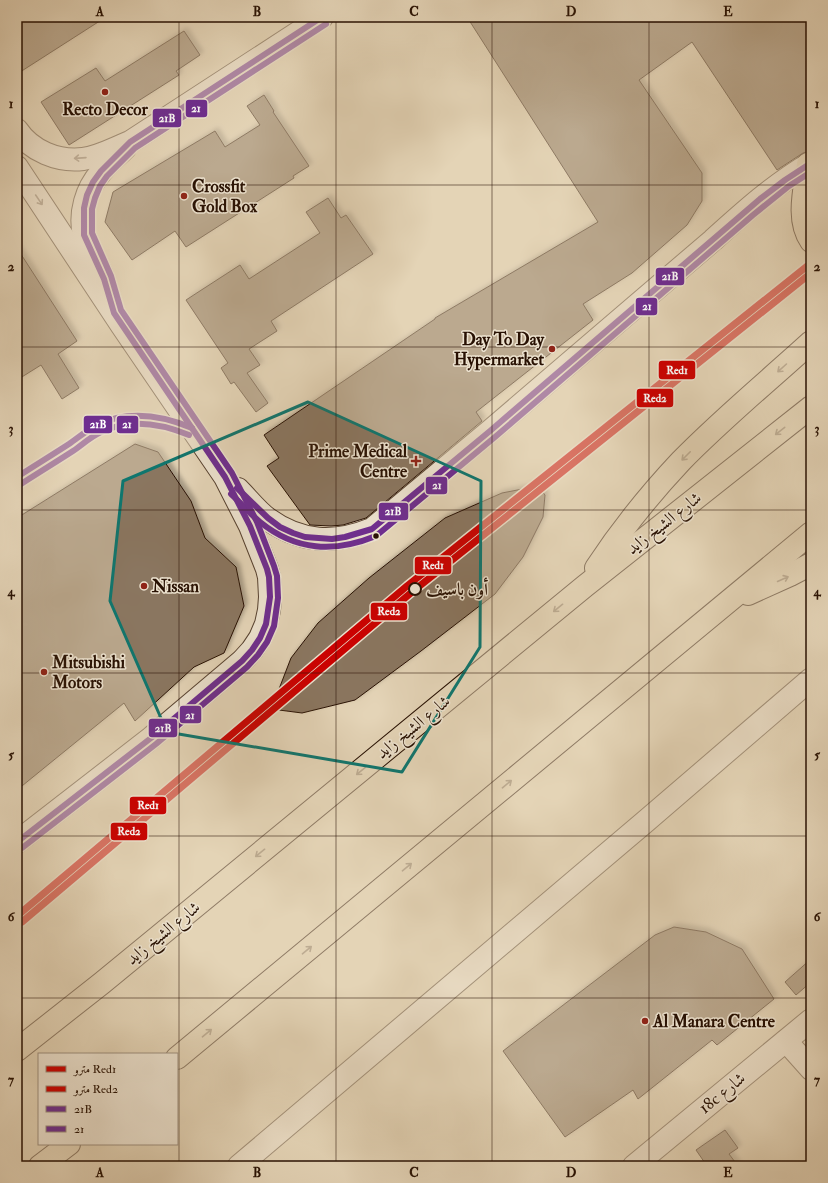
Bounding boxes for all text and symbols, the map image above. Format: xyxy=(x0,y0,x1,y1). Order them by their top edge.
text: A xyxy=(95,4,105,20)
text: B xyxy=(253,4,261,20)
text: C xyxy=(409,4,419,20)
text: D xyxy=(566,4,577,20)
text: E xyxy=(723,4,733,20)
marker: Recto Decor xyxy=(100,87,110,97)
text: 1 xyxy=(9,96,14,112)
text: 1 xyxy=(815,96,820,112)
place label: Recto Decor xyxy=(62,99,148,120)
line badge: 21 xyxy=(185,99,208,118)
text: 21 xyxy=(191,102,201,115)
line badge: 21B xyxy=(152,108,182,128)
text: 21B xyxy=(159,112,175,125)
one-way arrow xyxy=(73,155,86,162)
place label: Crossfit Gold Box xyxy=(192,176,258,217)
marker: Crossfit Gold Box xyxy=(179,191,189,201)
one-way arrow xyxy=(35,194,43,206)
text: 2 xyxy=(8,259,15,275)
text: 2 xyxy=(814,259,821,275)
line badge: 21B xyxy=(655,267,685,286)
text: 21B xyxy=(662,270,678,283)
line badge: 21 xyxy=(635,297,658,316)
text: 21 xyxy=(642,300,652,313)
place label: Day To Day Hypermarket xyxy=(454,329,545,371)
marker: Day To Day Hypermarket xyxy=(547,344,557,354)
line badge: Red1 xyxy=(658,360,696,380)
text: Red1 xyxy=(666,364,688,377)
one-way arrow xyxy=(777,364,787,373)
line badge: Red2 xyxy=(636,388,674,408)
text: Red2 xyxy=(643,392,667,405)
line badge: 21B xyxy=(83,415,113,434)
line badge: 21 xyxy=(116,415,139,434)
text: 21B xyxy=(90,418,106,431)
text: 21 xyxy=(122,418,132,431)
text: 3 xyxy=(9,421,14,437)
text: 3 xyxy=(815,421,820,437)
one-way arrow xyxy=(775,426,786,435)
place label: Prime Medical Centre xyxy=(308,441,408,482)
one-way arrow xyxy=(681,452,691,461)
marker: Prime Medical Centre xyxy=(410,455,422,467)
line badge: 21 xyxy=(425,476,448,495)
text: 21 xyxy=(432,479,442,492)
street label: شارع الشيخ زايد xyxy=(622,487,709,563)
line badge: 21B xyxy=(378,502,409,521)
text: 21B xyxy=(385,505,401,518)
unlabelled marker xyxy=(371,531,381,541)
line badge: Red1 xyxy=(414,556,452,575)
text: Red1 xyxy=(422,559,444,572)
one-way arrow xyxy=(776,575,788,582)
place label: Nissan xyxy=(151,576,199,597)
place label: أون باسيف xyxy=(426,577,489,600)
marker: Nissan xyxy=(139,581,149,591)
marker: أون باسيف xyxy=(408,582,422,596)
text: 4 xyxy=(6,584,15,600)
text: 4 xyxy=(812,584,821,600)
line badge: Red2 xyxy=(370,602,408,621)
one-way arrow xyxy=(553,603,564,612)
text: Red2 xyxy=(377,605,401,618)
place label: Mitsubishi Motors xyxy=(51,652,125,693)
marker: Mitsubishi Motors xyxy=(39,667,49,677)
street label: شارع الشيخ زايد xyxy=(372,691,458,767)
line badge: 21 xyxy=(179,705,202,724)
text: 21 xyxy=(185,709,195,722)
line badge: 21B xyxy=(148,718,178,738)
text: 21B xyxy=(155,722,171,735)
text: 5 xyxy=(8,747,14,763)
text: 5 xyxy=(814,747,820,763)
one-way arrow xyxy=(355,766,366,775)
one-way arrow xyxy=(502,780,513,789)
line badge: Red1 xyxy=(129,796,167,815)
text: Red1 xyxy=(137,799,159,812)
line badge: Red2 xyxy=(110,822,148,841)
text: Red2 xyxy=(117,825,141,838)
one-way arrow xyxy=(255,849,266,858)
one-way arrow xyxy=(402,863,413,872)
street label: شارع الشيخ زايد xyxy=(122,897,208,973)
text: 6 xyxy=(8,909,16,925)
text: 6 xyxy=(814,909,822,925)
one-way arrow xyxy=(302,946,313,955)
place label: Al Manara Centre xyxy=(652,1011,776,1032)
marker: Al Manara Centre xyxy=(640,1016,650,1026)
one-way arrow xyxy=(202,1029,213,1038)
legend xyxy=(38,1053,178,1145)
text: مترو Red1 xyxy=(72,1062,116,1077)
street label: 18c شارع xyxy=(694,1068,751,1120)
text: 7 xyxy=(8,1072,15,1088)
text: 7 xyxy=(814,1072,821,1088)
text: مترو Red2 xyxy=(72,1082,118,1097)
text: 21B xyxy=(74,1102,92,1117)
text: 21 xyxy=(74,1122,84,1137)
text: A xyxy=(95,1165,105,1181)
text: B xyxy=(253,1165,261,1181)
text: C xyxy=(409,1165,419,1181)
text: D xyxy=(566,1165,577,1181)
text: E xyxy=(723,1165,733,1181)

